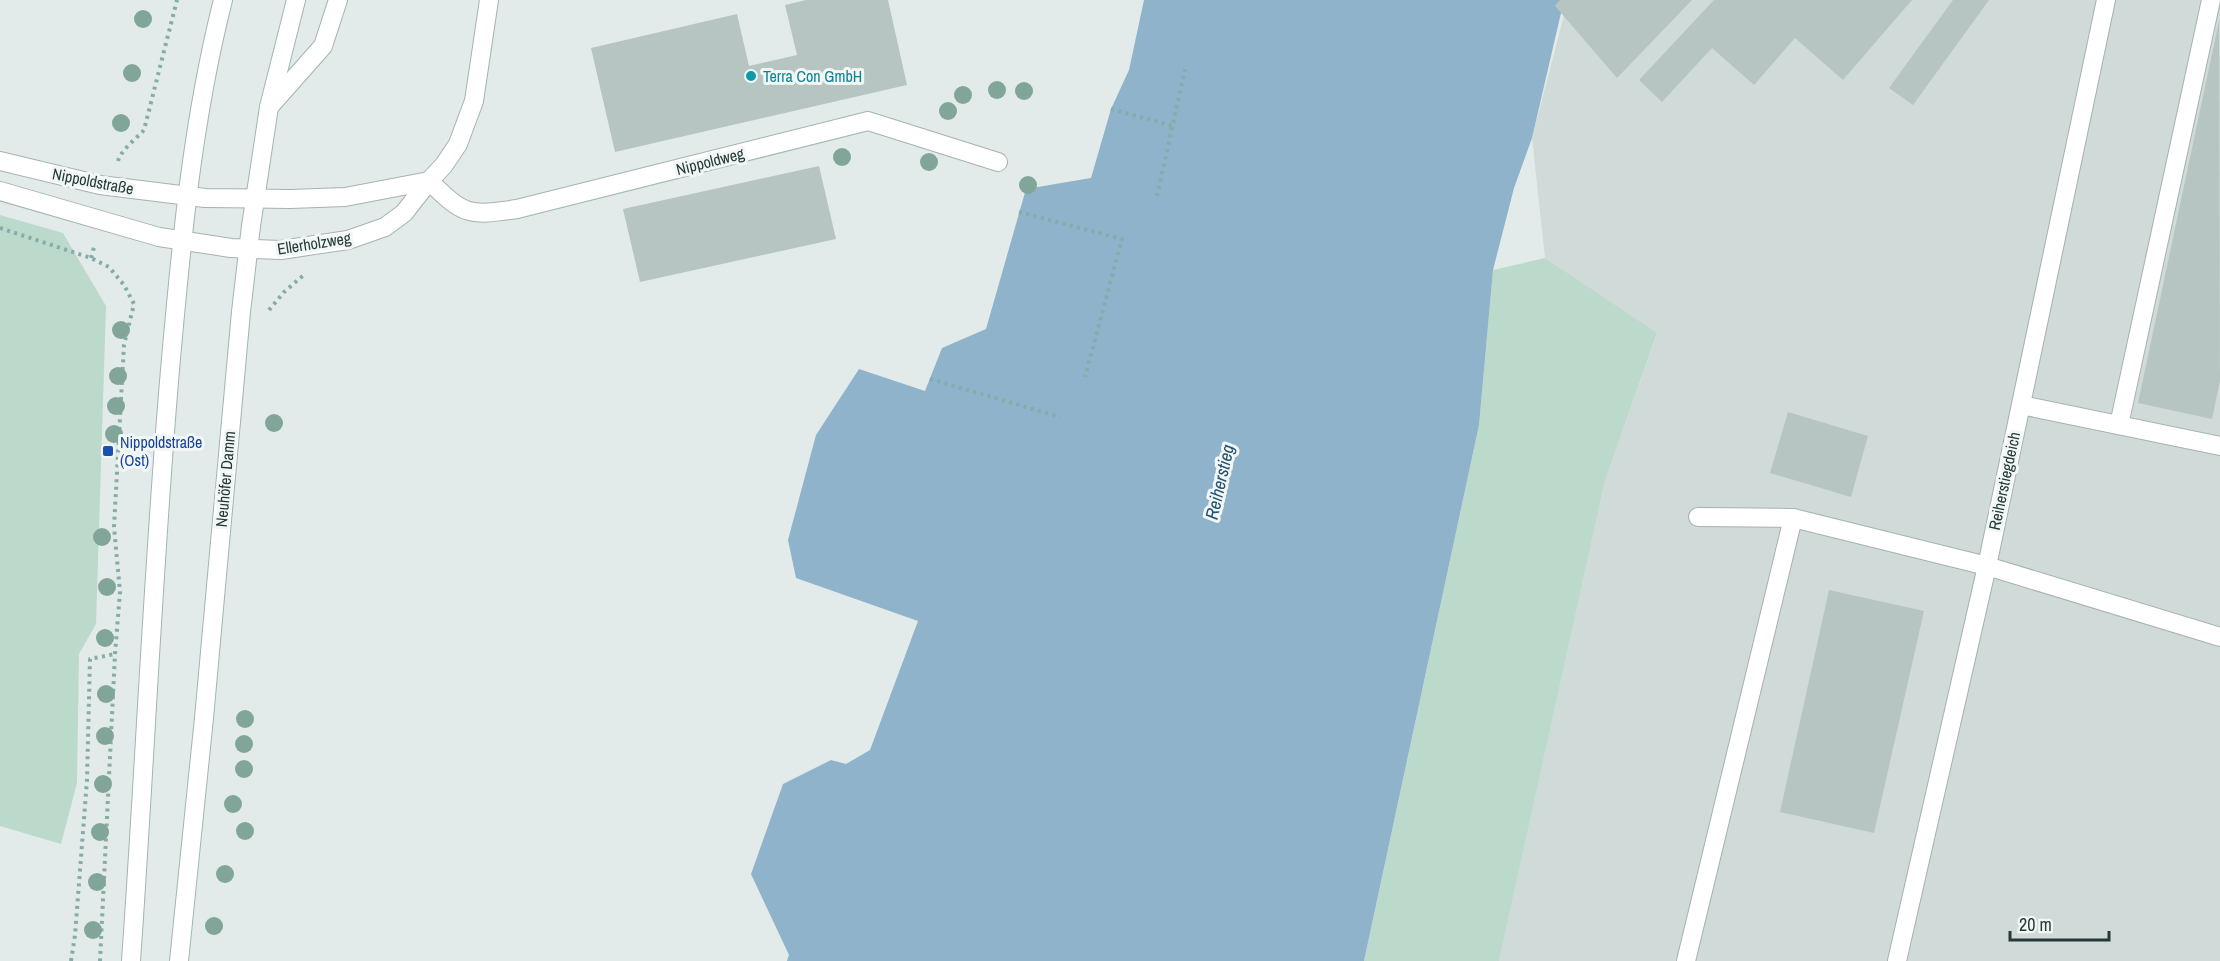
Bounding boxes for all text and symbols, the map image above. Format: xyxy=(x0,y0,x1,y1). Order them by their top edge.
place label: Terra Con GmbH xyxy=(763,65,862,87)
marker: Terra Con GmbH xyxy=(744,69,758,83)
street label: Nippoldweg xyxy=(674,142,747,180)
street label: Nippoldstraße xyxy=(50,162,136,200)
street label: Ellerholzweg xyxy=(276,226,353,260)
street label: Neuhöfer Damm xyxy=(210,430,240,528)
street label: Reiherstiegdeich xyxy=(1983,430,2025,532)
place label: Nippoldstraße (Ost) xyxy=(120,431,202,471)
water label: Reiherstieg xyxy=(1199,442,1240,522)
marker: Nippoldstraße (Ost) xyxy=(101,444,115,458)
scale bar xyxy=(2010,904,2109,942)
text: 20 m xyxy=(2019,912,2052,937)

